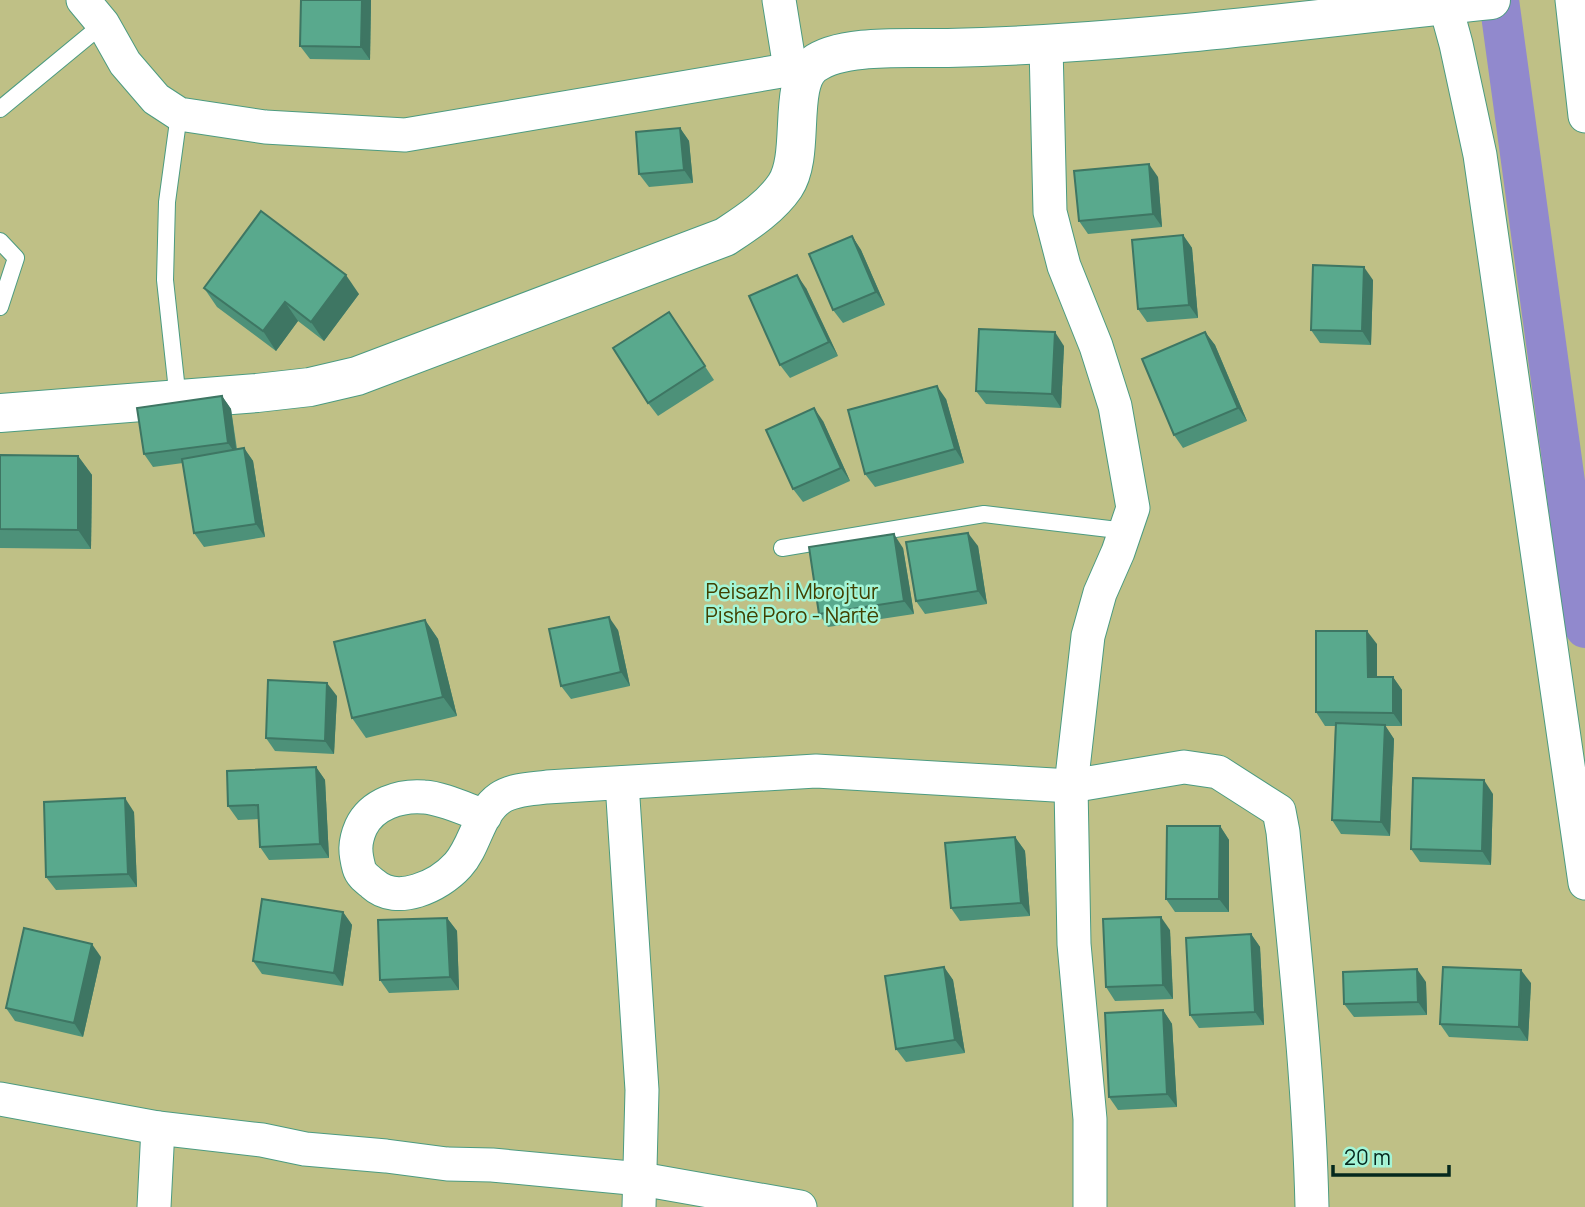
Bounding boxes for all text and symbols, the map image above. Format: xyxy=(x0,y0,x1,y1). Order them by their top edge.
park label: Peisazh i Mbrojtur Pishë Poro - Nartë xyxy=(705,577,879,629)
scale bar xyxy=(1333,1134,1448,1178)
text: 20 m xyxy=(1344,1143,1391,1171)

